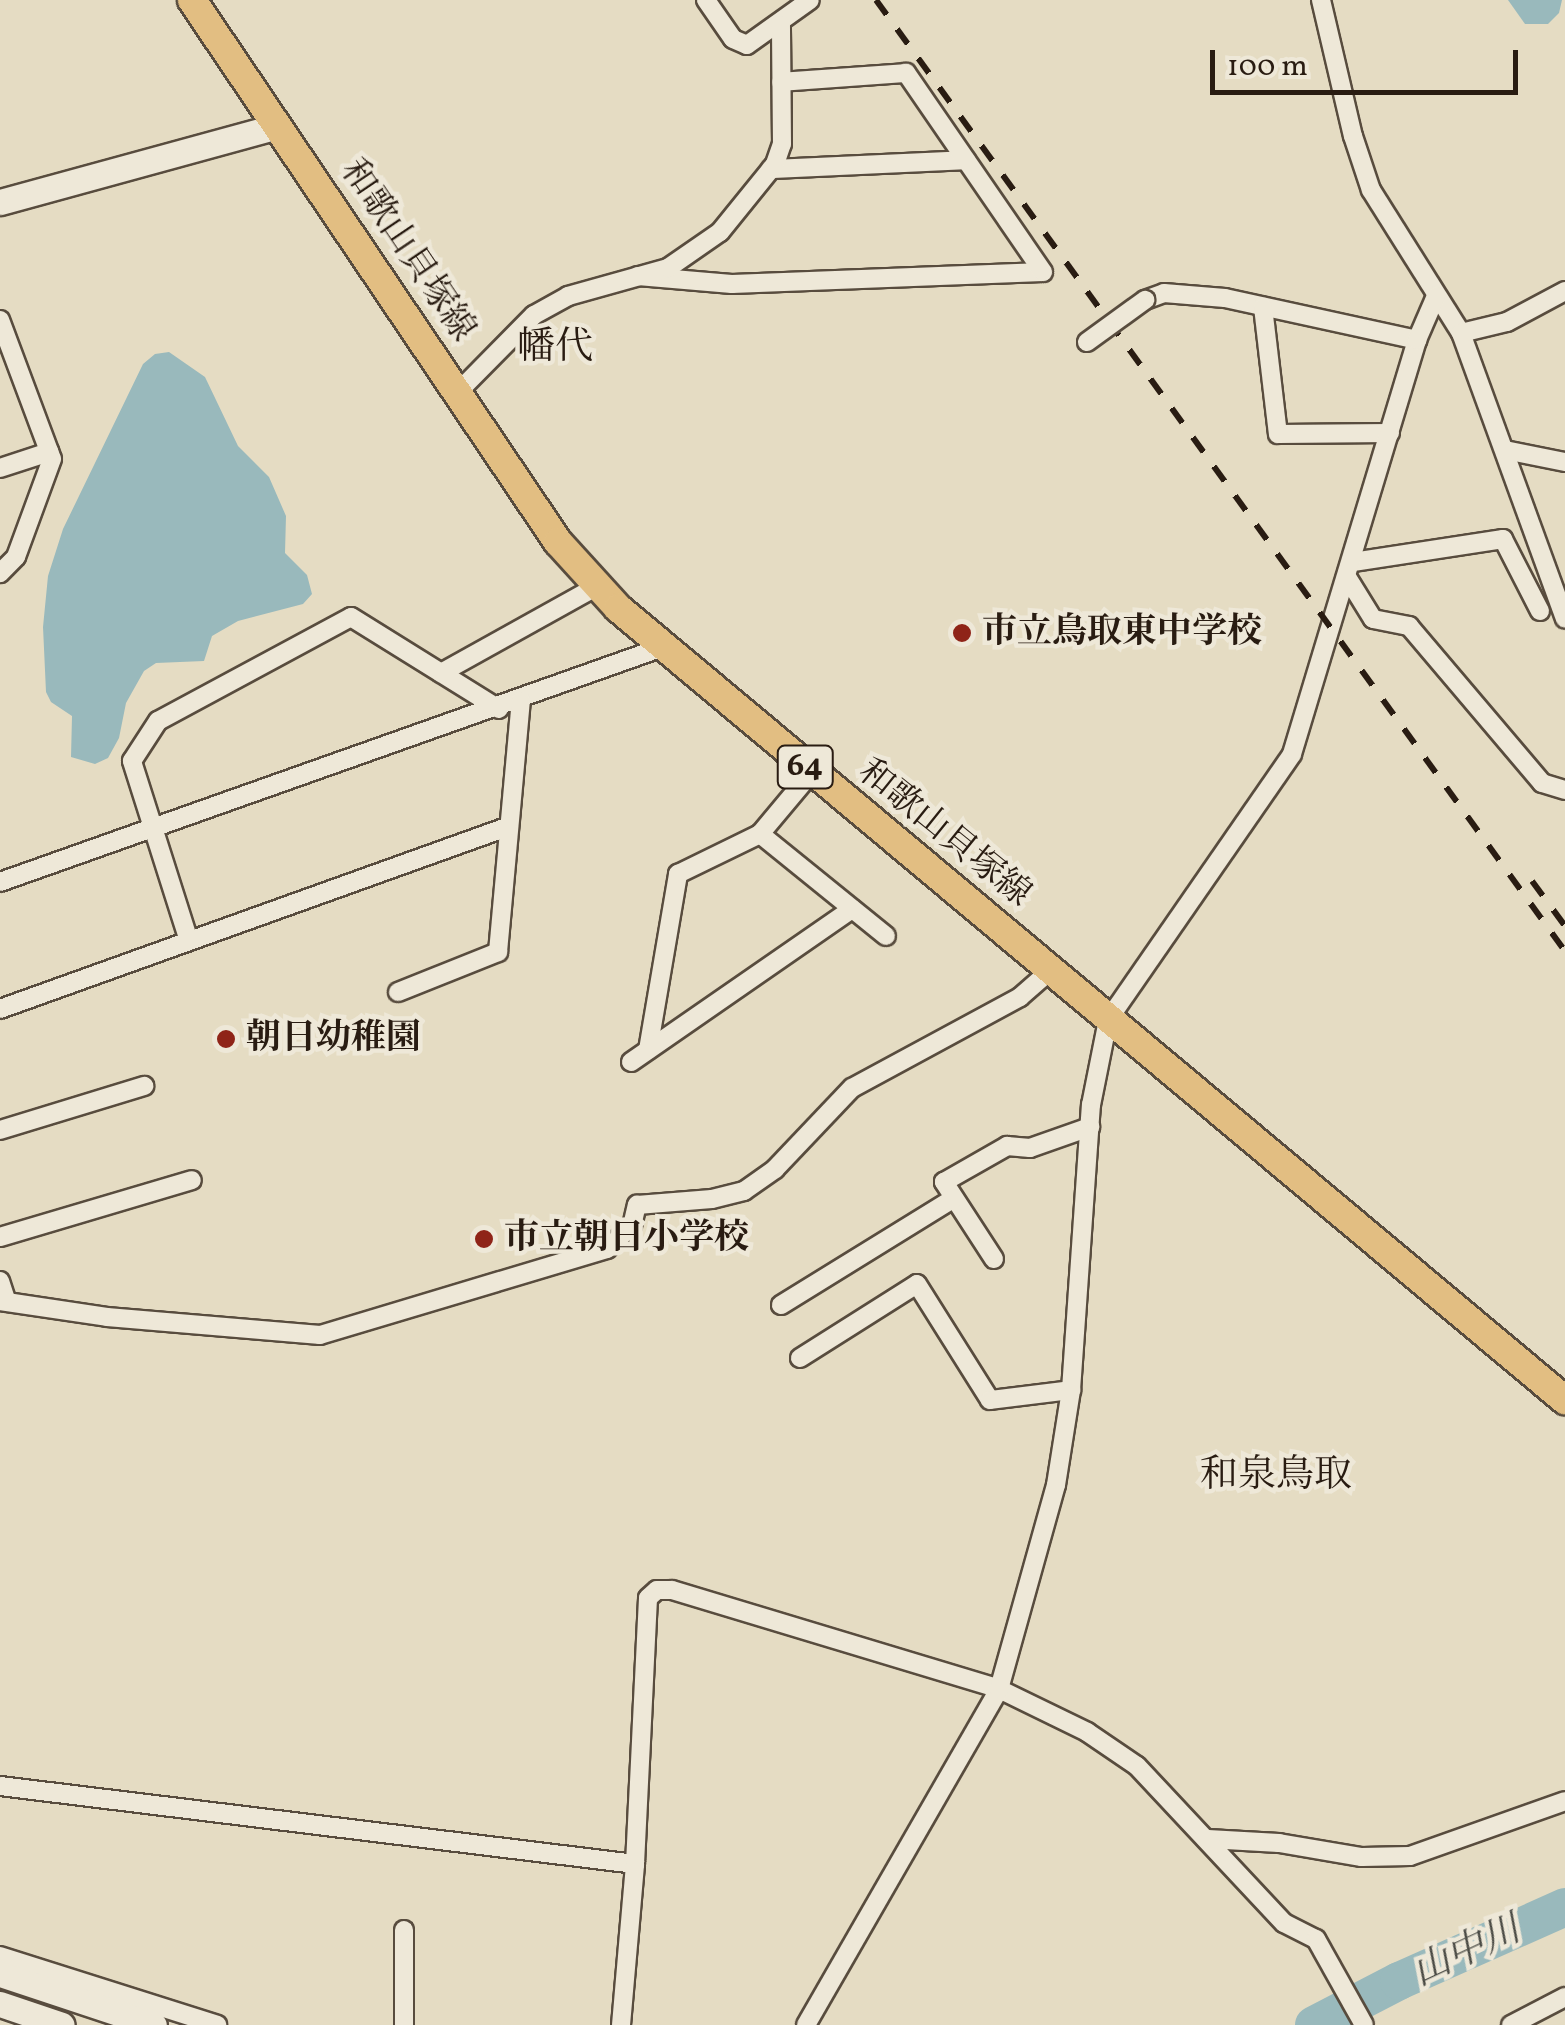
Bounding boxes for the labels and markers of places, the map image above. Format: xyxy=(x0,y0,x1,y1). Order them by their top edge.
place label: 市立鳥取東中学校 xyxy=(982,612,1262,654)
marker: 市立鳥取東中学校 xyxy=(951,622,973,644)
place label: 朝日幼稚園 xyxy=(246,1018,421,1060)
marker: 朝日幼稚園 xyxy=(215,1028,237,1050)
place label: 市立朝日小学校 xyxy=(504,1218,749,1260)
marker: 市立朝日小学校 xyxy=(473,1228,495,1250)

